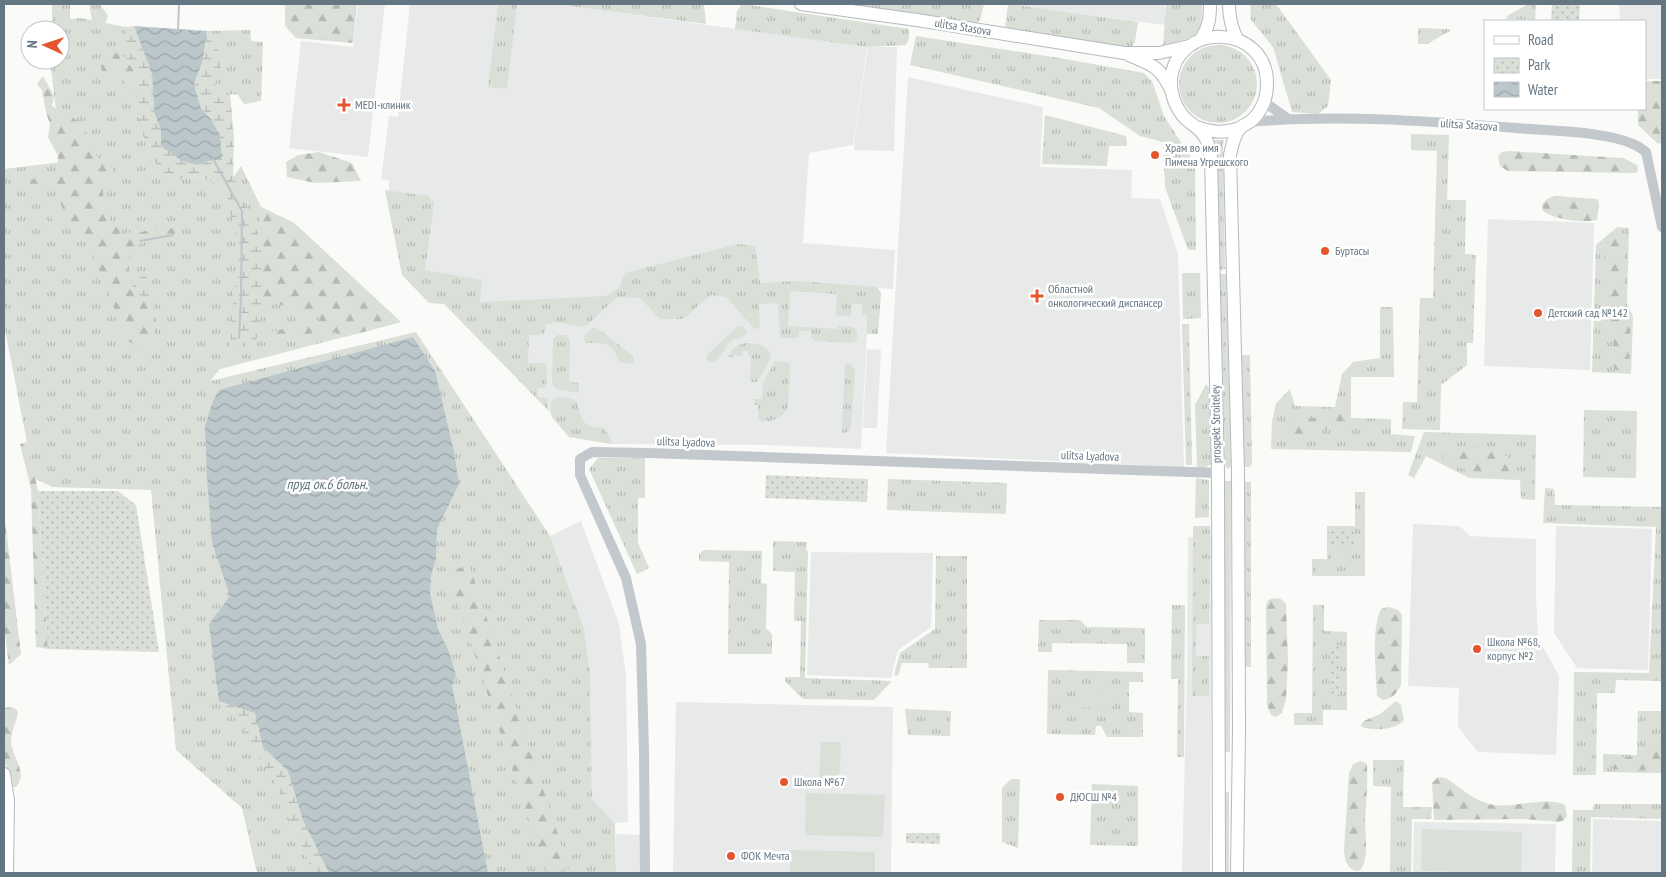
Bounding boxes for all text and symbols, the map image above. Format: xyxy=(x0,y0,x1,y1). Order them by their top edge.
street label: ulitsa Stasova xyxy=(934,15,993,38)
north arrow xyxy=(20,20,70,70)
legend xyxy=(1484,20,1646,110)
text: Road xyxy=(1528,30,1554,49)
text: N xyxy=(23,40,41,49)
text: Park xyxy=(1528,55,1550,74)
text: Water xyxy=(1528,80,1559,99)
place label: MEDI-клиник xyxy=(355,97,411,112)
marker: MEDI-клиник xyxy=(337,98,351,112)
street label: ulitsa Stasova xyxy=(1440,115,1498,134)
place label: Храм во имя Пимена Угрешского xyxy=(1165,140,1248,169)
marker: Храм во имя Пимена Угрешского xyxy=(1149,149,1161,161)
place label: Буртасы xyxy=(1335,243,1369,258)
marker: Буртасы xyxy=(1319,245,1331,257)
place label: Областной онкологический диспансер xyxy=(1048,281,1163,310)
marker: Областной онкологический диспансер xyxy=(1030,289,1044,303)
place label: Детский сад №142 xyxy=(1548,305,1628,320)
marker: Детский сад №142 xyxy=(1532,307,1544,319)
street label: prospekt Stroiteley xyxy=(1207,384,1224,463)
street label: ulitsa Lyadova xyxy=(657,433,716,450)
street label: ulitsa Lyadova xyxy=(1061,447,1120,464)
water label: пруд ок.6 больн. xyxy=(286,475,368,493)
place label: Школа №68, корпус №2 xyxy=(1487,634,1540,663)
marker: Школа №68, корпус №2 xyxy=(1471,643,1483,655)
place label: Школа №67 xyxy=(794,774,845,789)
marker: Школа №67 xyxy=(778,776,790,788)
place label: ДЮСШ №4 xyxy=(1070,789,1117,804)
marker: ДЮСШ №4 xyxy=(1054,791,1066,803)
place label: ФОК Мечта xyxy=(741,848,790,863)
marker: ФОК Мечта xyxy=(725,850,737,862)

